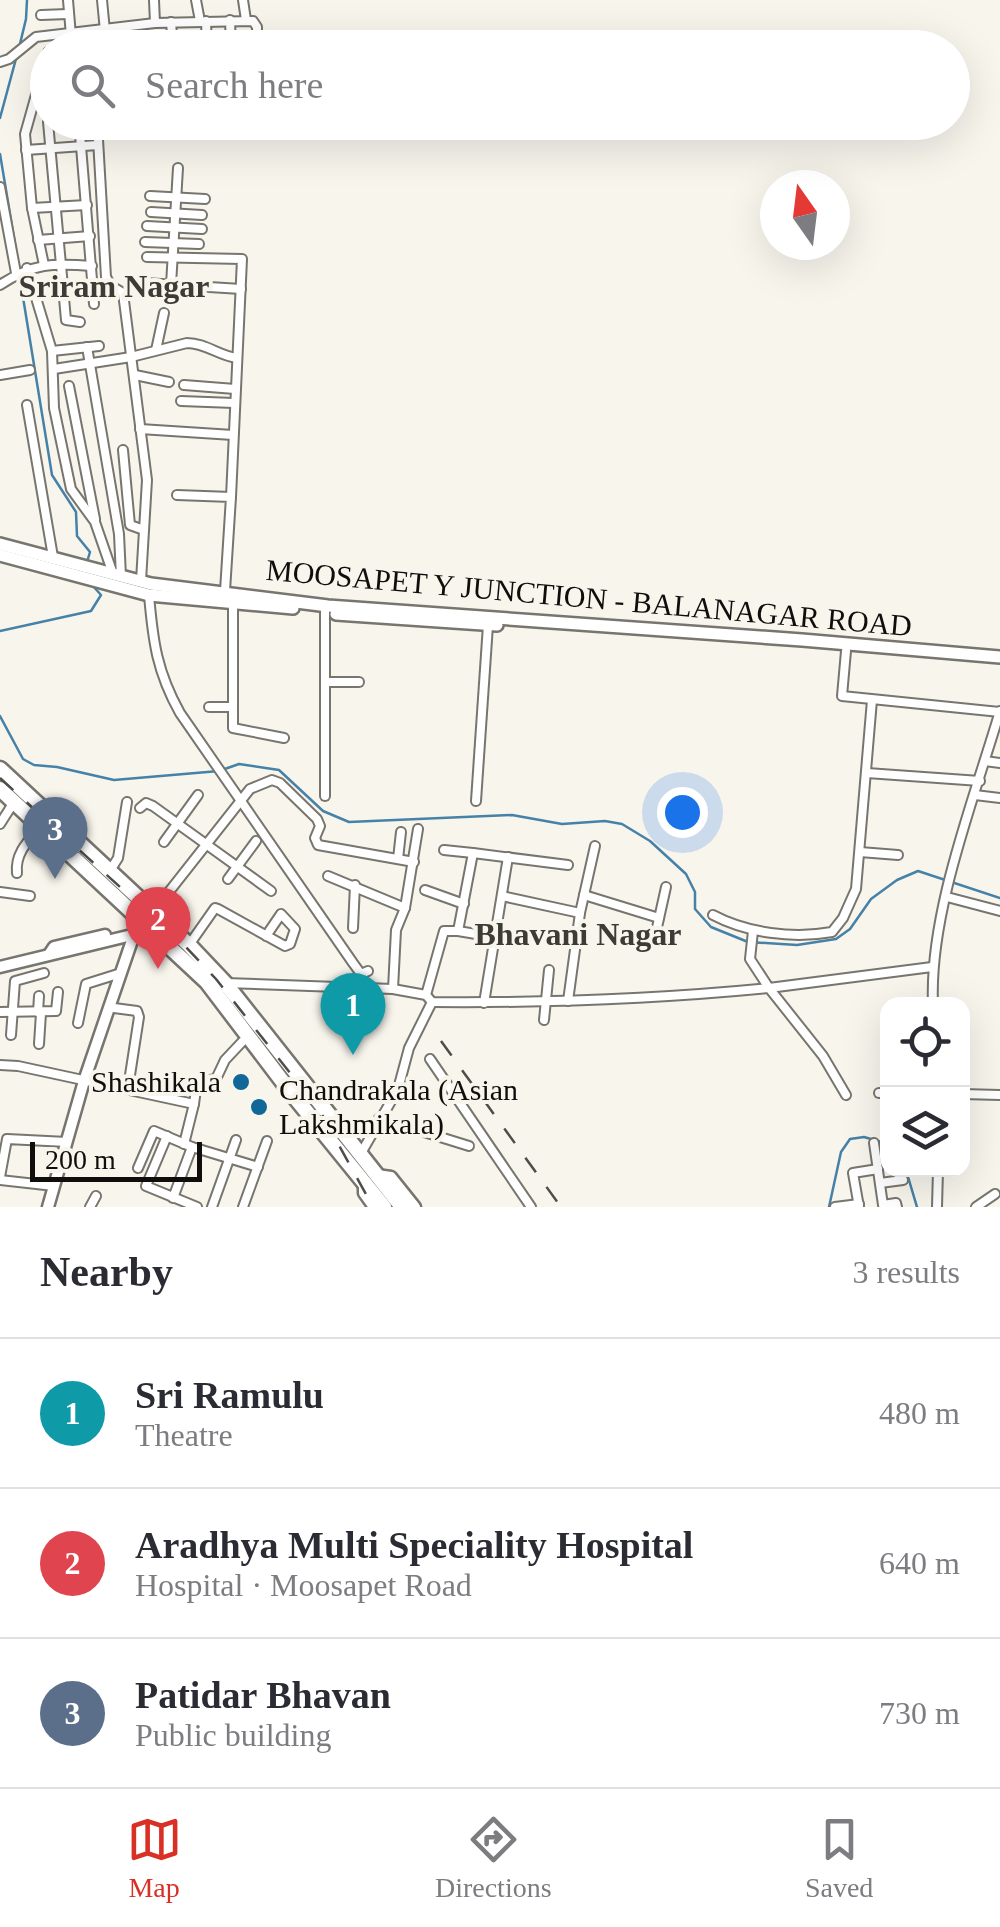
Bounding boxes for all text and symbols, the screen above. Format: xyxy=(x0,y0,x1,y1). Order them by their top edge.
search box xyxy=(30,30,970,140)
icon: search xyxy=(65,58,120,113)
text: Search here xyxy=(145,64,323,106)
north arrow xyxy=(760,170,850,260)
district label: Sriram Nagar xyxy=(18,268,210,304)
street label: MOOSAPET Y JUNCTION - BALANAGAR ROAD xyxy=(265,553,913,642)
your location xyxy=(657,787,708,838)
pin: 3 xyxy=(22,796,88,879)
pin: 2 xyxy=(126,886,190,969)
district label: Bhavani Nagar xyxy=(474,916,682,952)
pin: 1 xyxy=(320,972,386,1055)
map controls xyxy=(880,997,970,1177)
button: locate xyxy=(880,997,970,1087)
place label: Shashikala xyxy=(91,1065,221,1098)
marker: Shashikala xyxy=(230,1071,252,1093)
place label: Chandrakala (Asian Lakshmikala) xyxy=(279,1073,518,1141)
button: layers xyxy=(880,1087,970,1177)
marker: Chandrakala (Asian Lakshmikala) xyxy=(248,1096,270,1118)
scale bar xyxy=(30,1137,202,1182)
text: 200 m xyxy=(45,1144,116,1175)
text: Nearby xyxy=(40,1249,173,1295)
text: 3 results xyxy=(852,1254,960,1290)
text: Sri Ramulu xyxy=(135,1374,324,1416)
text: 1 xyxy=(65,1395,81,1431)
text: 480 m xyxy=(879,1395,960,1431)
text: Theatre xyxy=(135,1417,233,1453)
text: Aradhya Multi Speciality Hospital xyxy=(135,1524,693,1566)
text: 2 xyxy=(65,1545,81,1581)
text: 640 m xyxy=(879,1545,960,1581)
text: Hospital · Moosapet Road xyxy=(135,1567,472,1603)
text: Patidar Bhavan xyxy=(135,1674,391,1716)
text: 3 xyxy=(65,1695,81,1731)
text: 730 m xyxy=(879,1695,960,1731)
text: Public building xyxy=(135,1717,331,1753)
tab: Map xyxy=(127,1812,182,1904)
tab: Directions xyxy=(435,1812,552,1904)
tab: Saved xyxy=(805,1812,873,1904)

